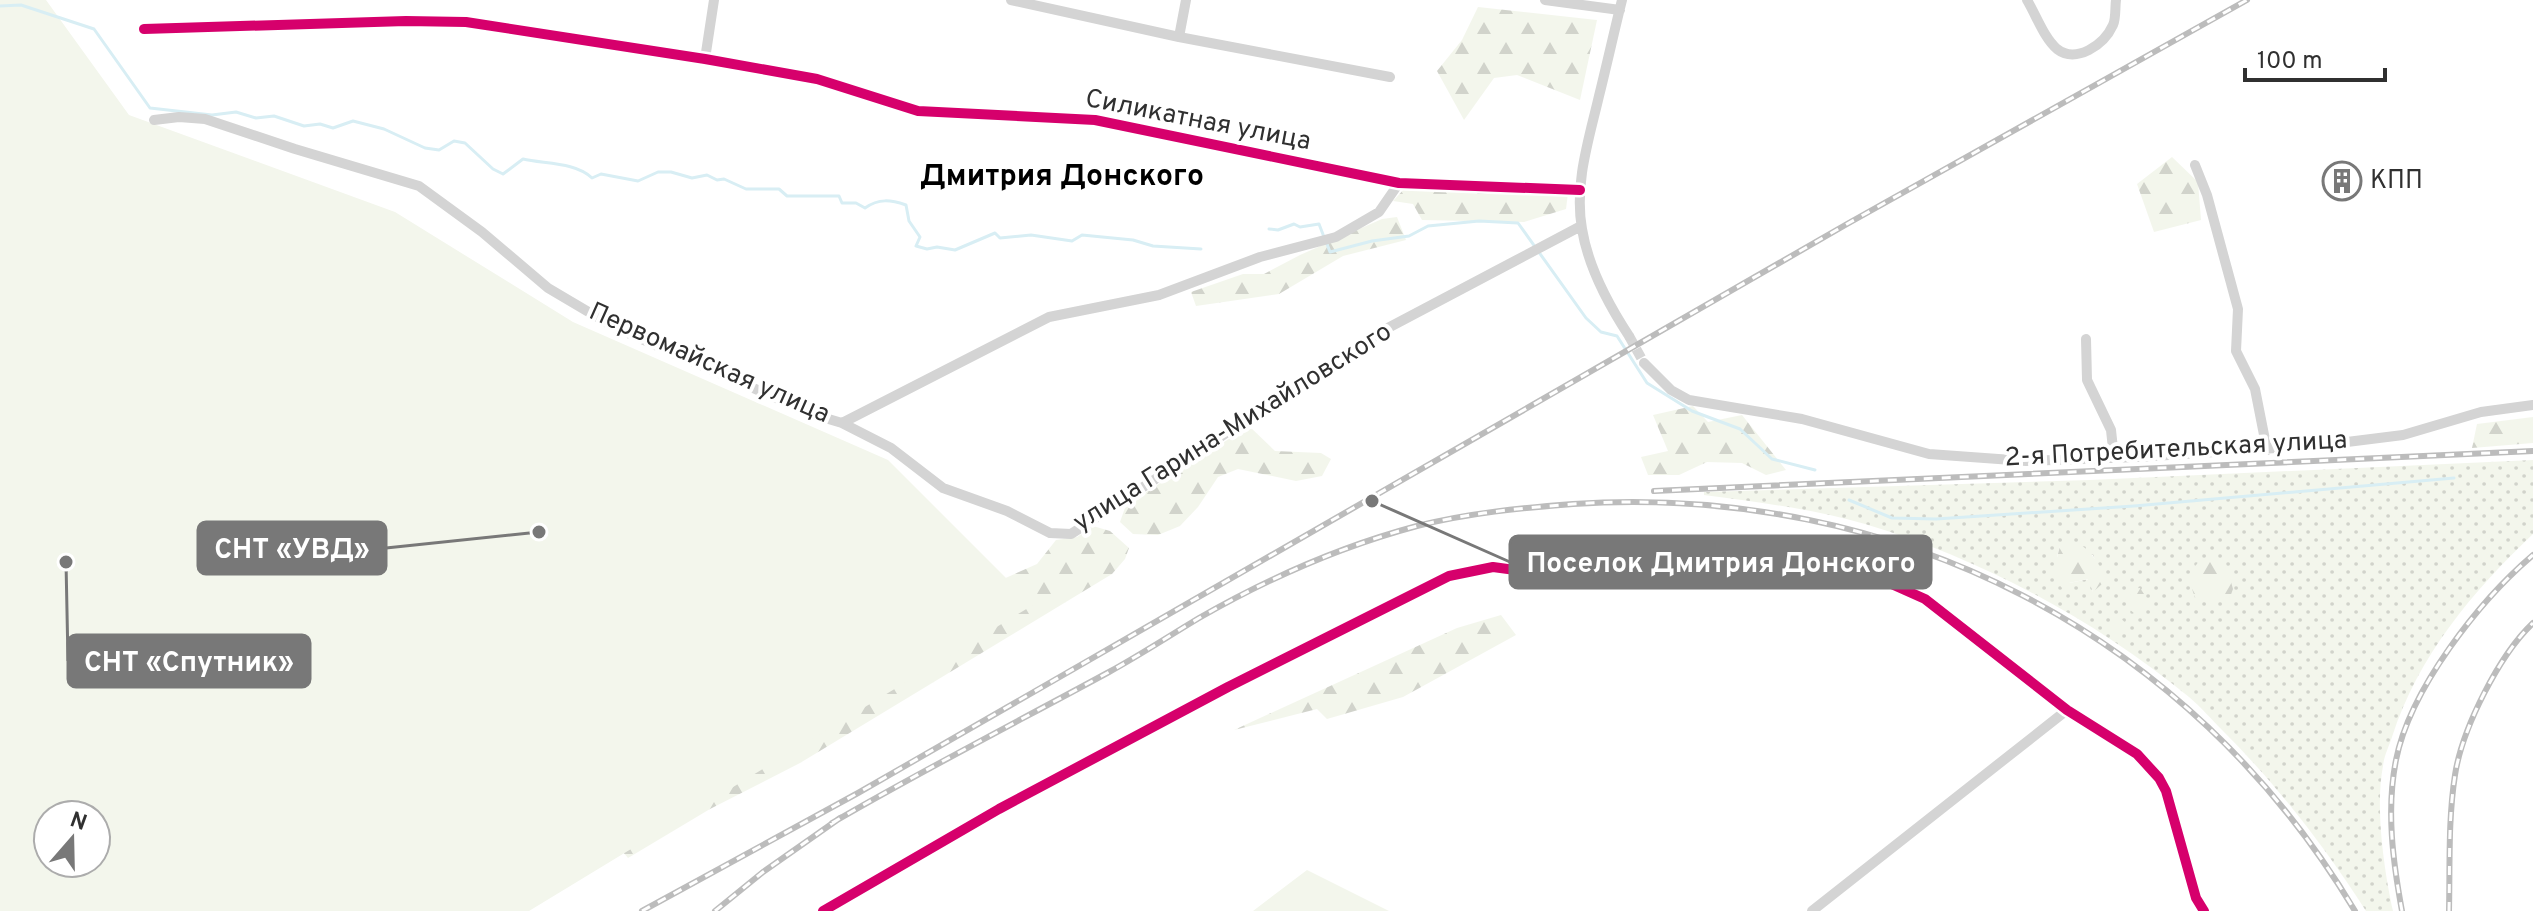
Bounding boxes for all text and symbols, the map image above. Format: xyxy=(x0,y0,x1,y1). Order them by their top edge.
scale bar xyxy=(2245,32,2385,82)
text: 100 m xyxy=(2257,47,2323,77)
street label: Силикатная улица xyxy=(1082,83,1314,159)
district label: Дмитрия Донского xyxy=(920,159,1204,196)
building icon: КПП xyxy=(2321,160,2363,202)
place label: КПП xyxy=(2370,165,2423,198)
street label: Первомайская улица xyxy=(583,296,835,432)
street label: улица Гарина-Михайловского xyxy=(1068,316,1398,540)
street label: 2-я Потребительская улица xyxy=(2004,425,2348,475)
callout: СНТ «УВД» xyxy=(198,522,386,574)
text: СНТ «УВД» xyxy=(214,533,370,569)
callout: Поселок Дмитрия Донского xyxy=(1510,536,1931,588)
text: Поселок Дмитрия Донского xyxy=(1526,547,1916,583)
callout: СНТ «Спутник» xyxy=(68,635,310,687)
text: СНТ «Спутник» xyxy=(84,646,294,682)
north arrow xyxy=(32,799,112,879)
text: N xyxy=(66,807,90,838)

